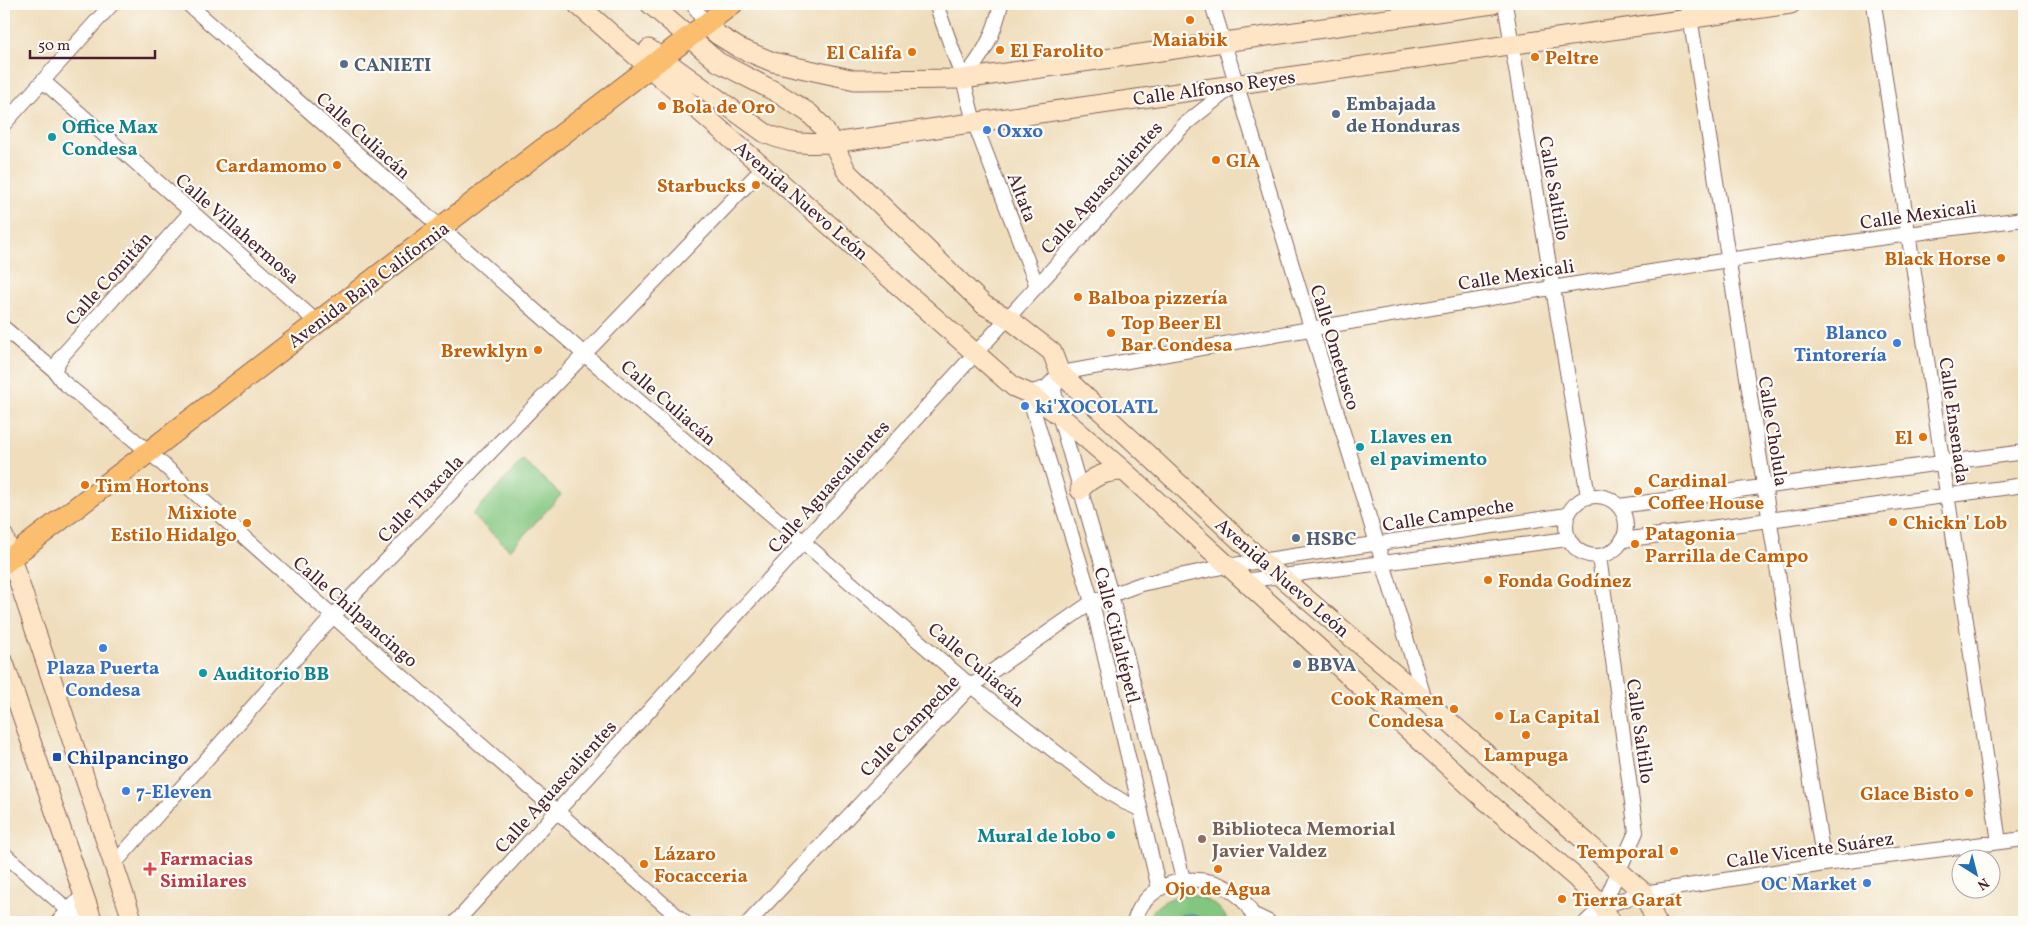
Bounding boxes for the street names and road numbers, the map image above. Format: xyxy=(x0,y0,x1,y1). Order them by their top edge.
street label: Calle Alfonso Reyes xyxy=(1131,65,1297,113)
street label: Calle Culiacán xyxy=(310,87,416,186)
street label: Calle Aguascalientes xyxy=(1036,116,1169,260)
street label: Calle Saltillo xyxy=(1531,134,1575,243)
street label: Avenida Nuevo León xyxy=(728,136,874,267)
street label: Calle Villahermosa xyxy=(169,168,304,291)
street label: Altata xyxy=(1000,169,1042,226)
street label: Calle Mexicali xyxy=(1858,195,1978,237)
street label: Avenida Baja California xyxy=(283,216,455,355)
street label: Calle Comitán xyxy=(60,227,159,332)
street label: Calle Mexicali xyxy=(1456,254,1577,298)
street label: Calle Ometusco xyxy=(1303,282,1366,413)
street label: Calle Culiacán xyxy=(614,355,721,452)
street label: Calle Ensenada xyxy=(1931,356,1975,485)
street label: Calle Cholula xyxy=(1750,374,1794,488)
street label: Calle Aguascalientes xyxy=(763,415,896,559)
street label: Calle Tlaxcala xyxy=(373,449,470,549)
street label: Calle Campeche xyxy=(1381,493,1516,539)
street label: Avenida Nuevo León xyxy=(1209,513,1355,644)
street label: Calle Chilpancingo xyxy=(286,551,423,674)
street label: Calle Citlaltépetl xyxy=(1087,565,1146,707)
street label: Calle Culiacán xyxy=(922,617,1030,714)
street label: Calle Campeche xyxy=(855,670,966,783)
street label: Calle Saltillo xyxy=(1619,677,1659,785)
street label: Calle Aguascalientes xyxy=(490,715,623,859)
street label: Calle Vicente Suárez xyxy=(1725,826,1896,876)

